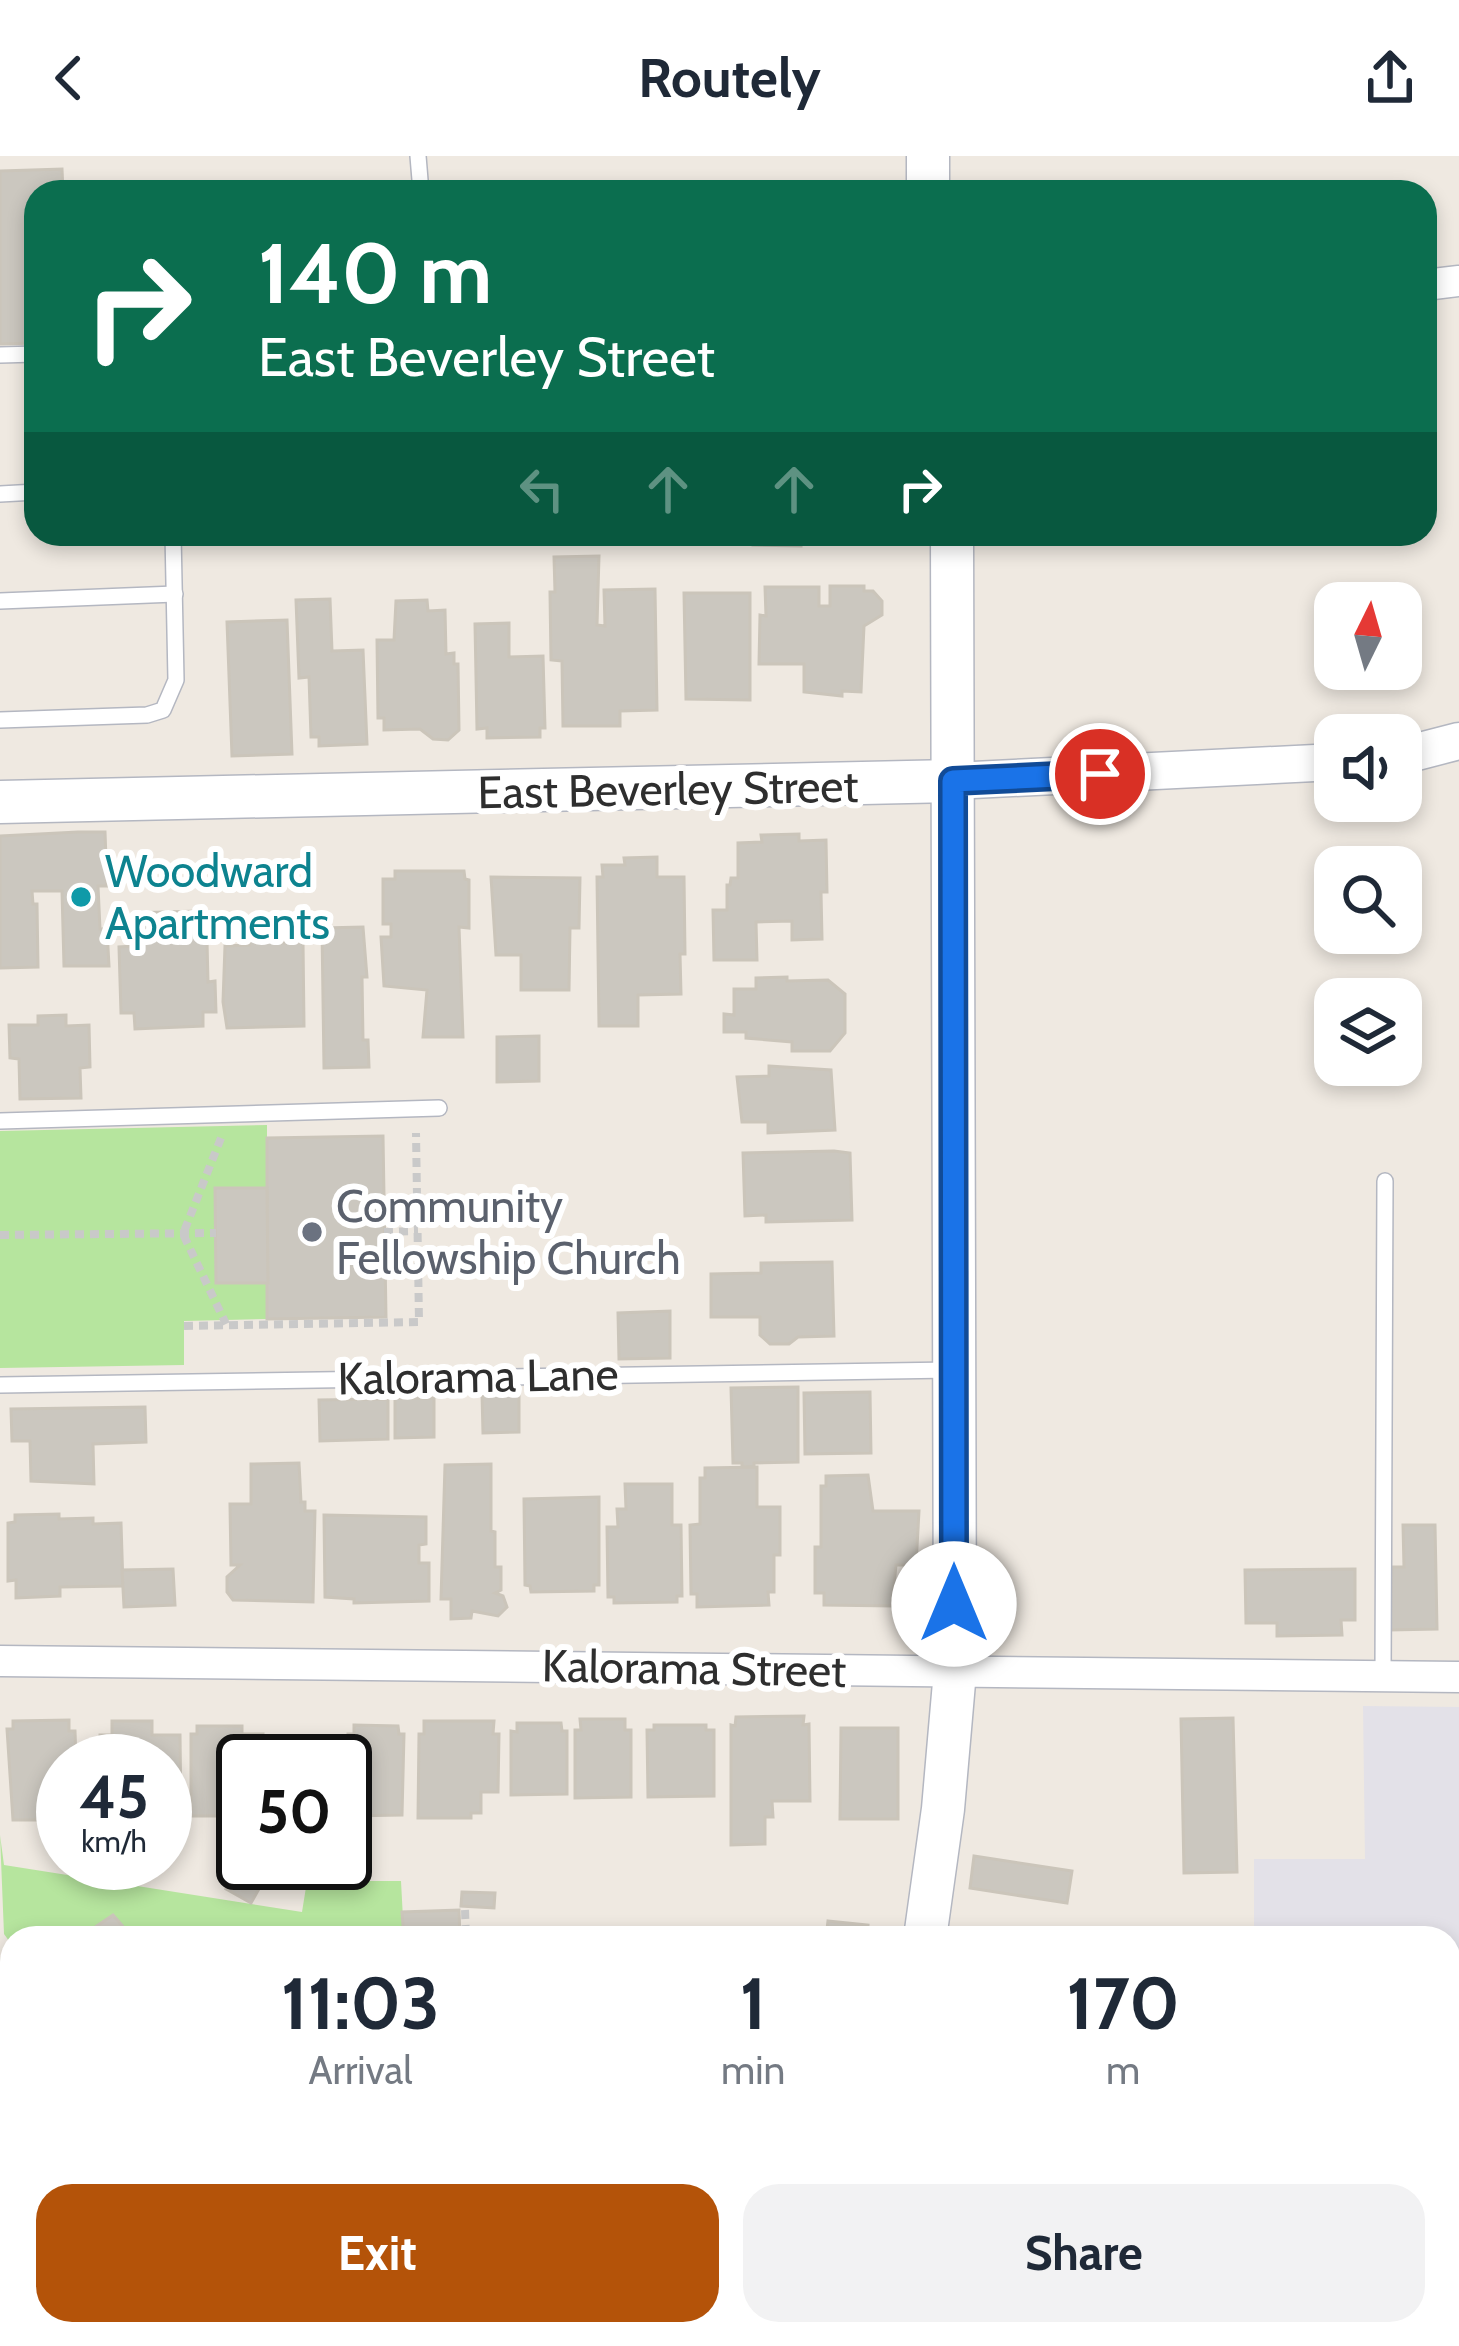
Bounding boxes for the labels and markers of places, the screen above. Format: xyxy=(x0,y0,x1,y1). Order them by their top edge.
pin xyxy=(1049,723,1151,825)
place label: Woodward Apartments xyxy=(105,844,330,950)
marker: Woodward Apartments xyxy=(68,884,94,910)
place label: Community Fellowship Church xyxy=(336,1179,681,1285)
marker: Community Fellowship Church xyxy=(299,1219,325,1245)

